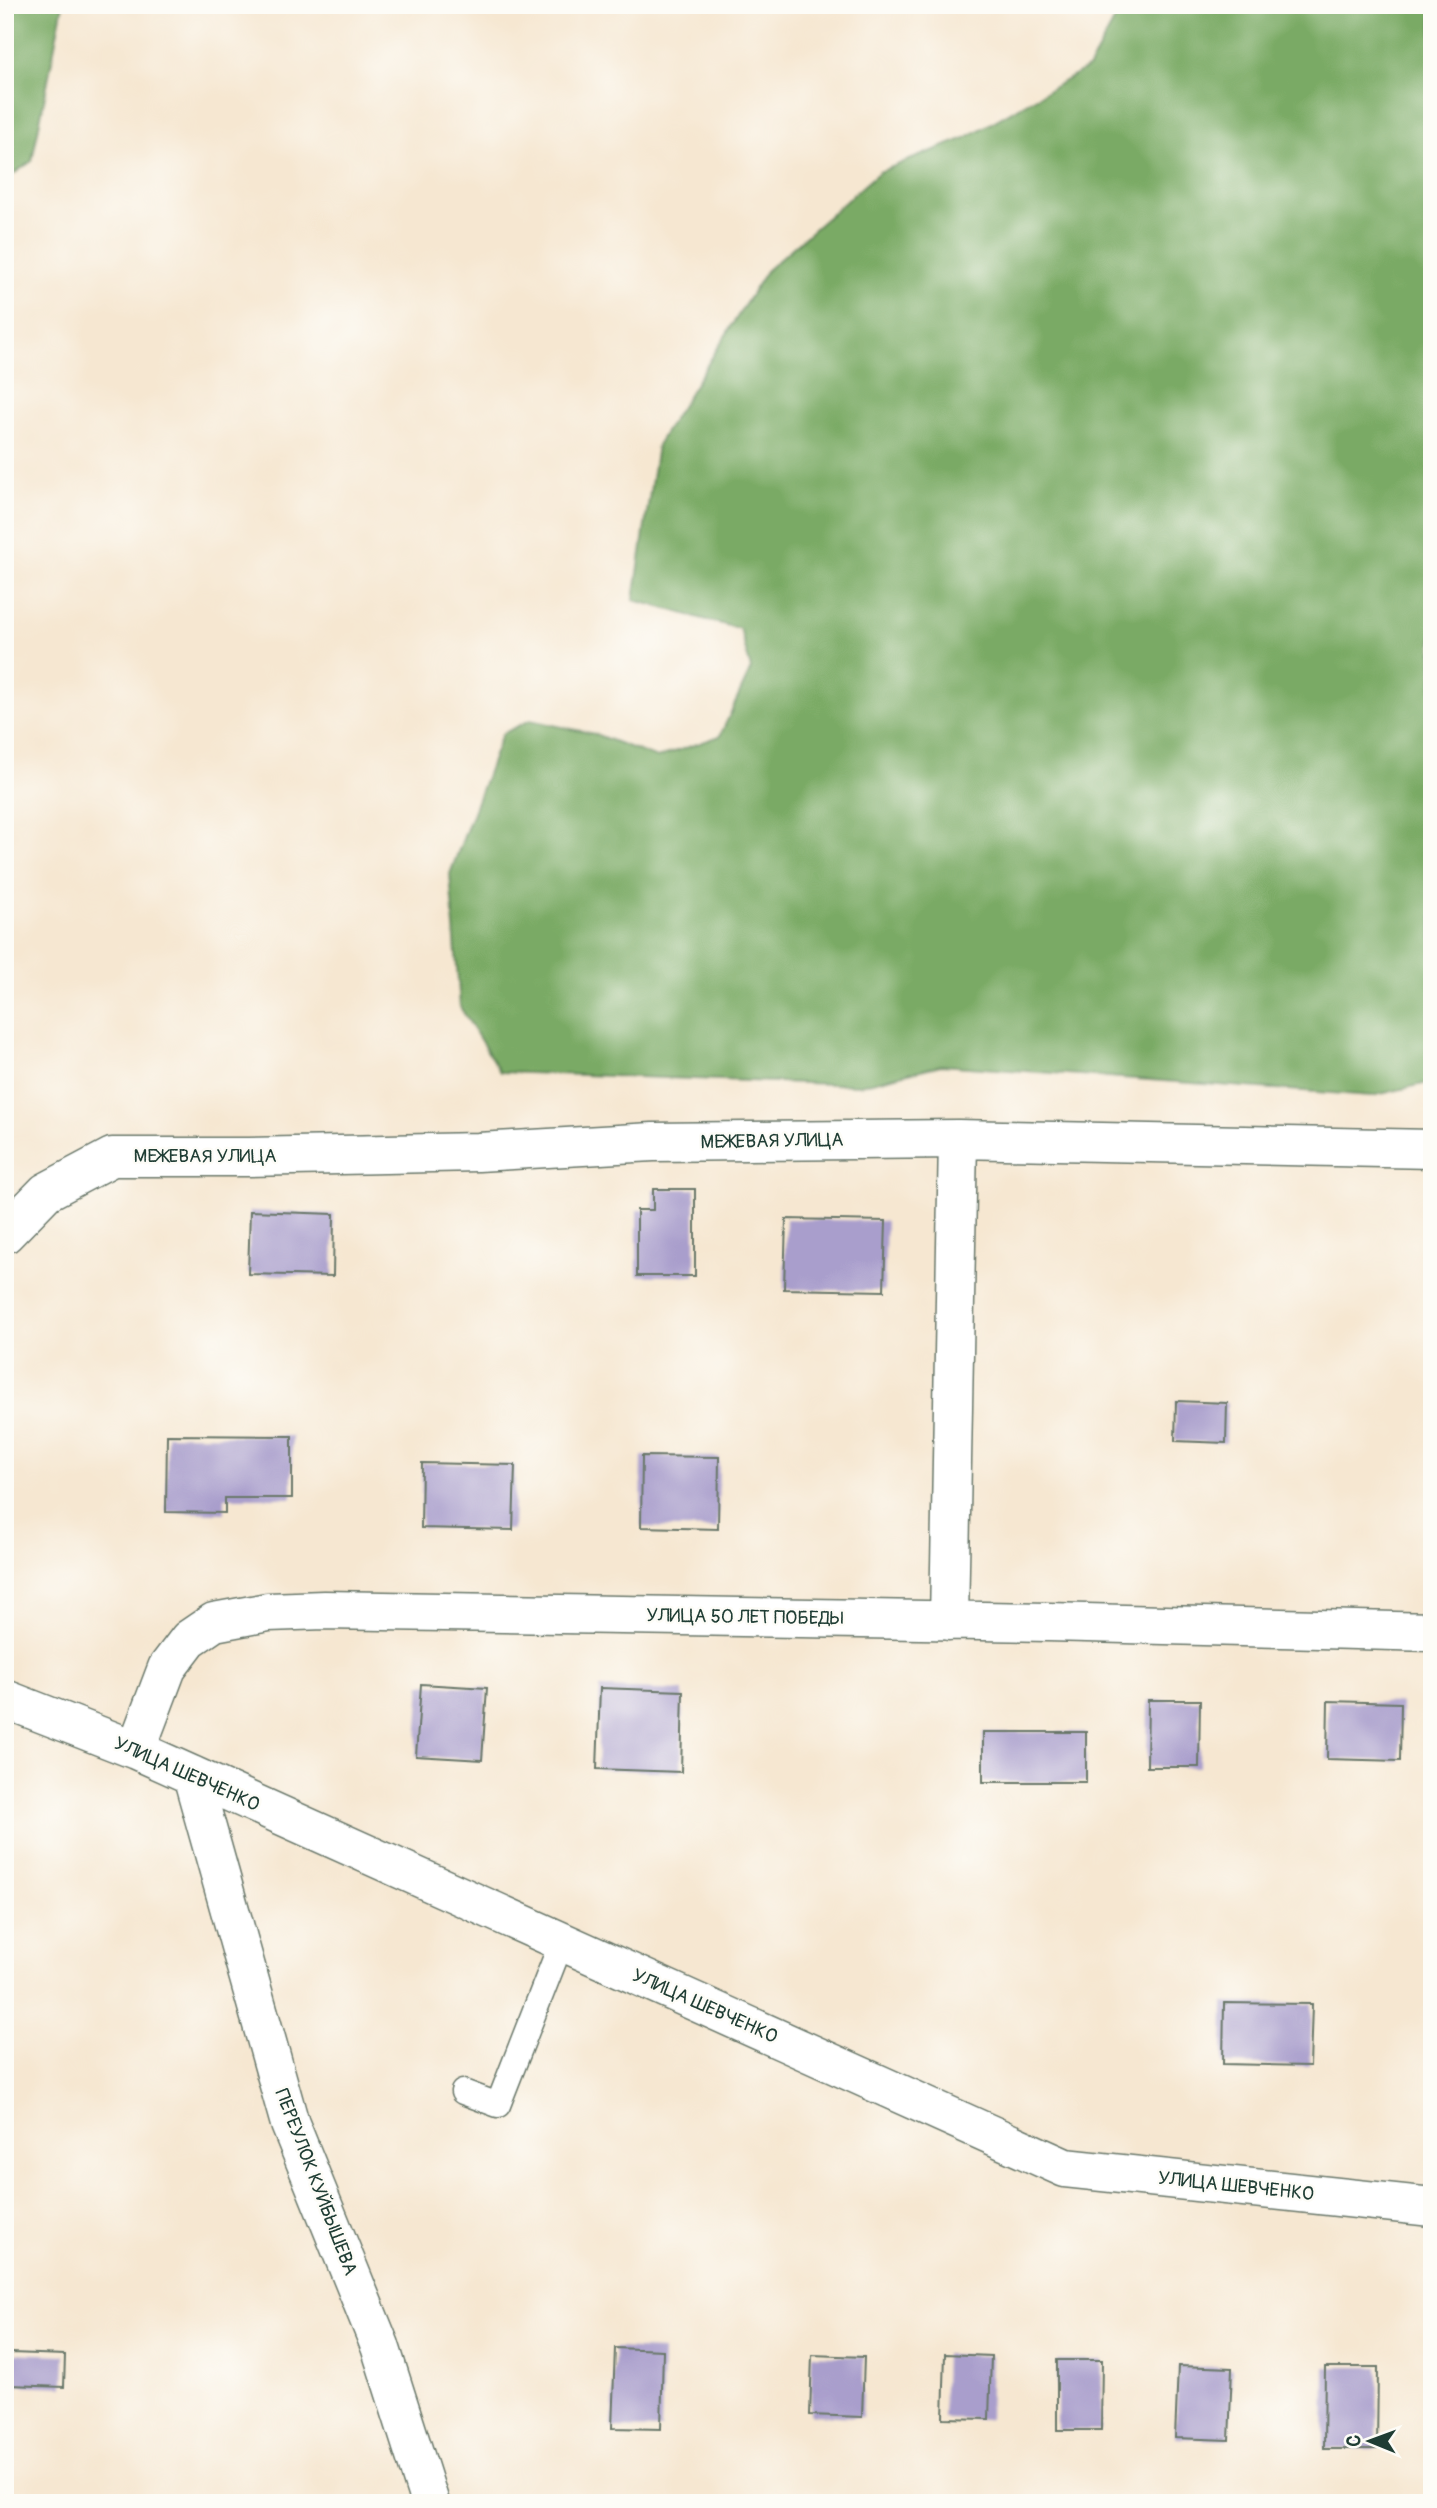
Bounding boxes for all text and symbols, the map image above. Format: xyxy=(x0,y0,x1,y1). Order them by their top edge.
street label: МЕЖЕВАЯ УЛИЦА xyxy=(700,1128,844,1154)
street label: МЕЖЕВАЯ УЛИЦА xyxy=(133,1144,277,1168)
street label: УЛИЦА 50 ЛЕТ ПОБЕДЫ xyxy=(646,1603,844,1631)
street label: УЛИЦА ШЕВЧЕНКО xyxy=(111,1731,263,1817)
street label: УЛИЦА ШЕВЧЕНКО xyxy=(629,1963,781,2049)
street label: ПЕРЕУЛОК КУЙБЫШЕВА xyxy=(269,2085,363,2279)
street label: УЛИЦА ШЕВЧЕНКО xyxy=(1157,2166,1315,2206)
north arrow xyxy=(1336,2406,1406,2476)
text: С xyxy=(1342,2434,1366,2447)

